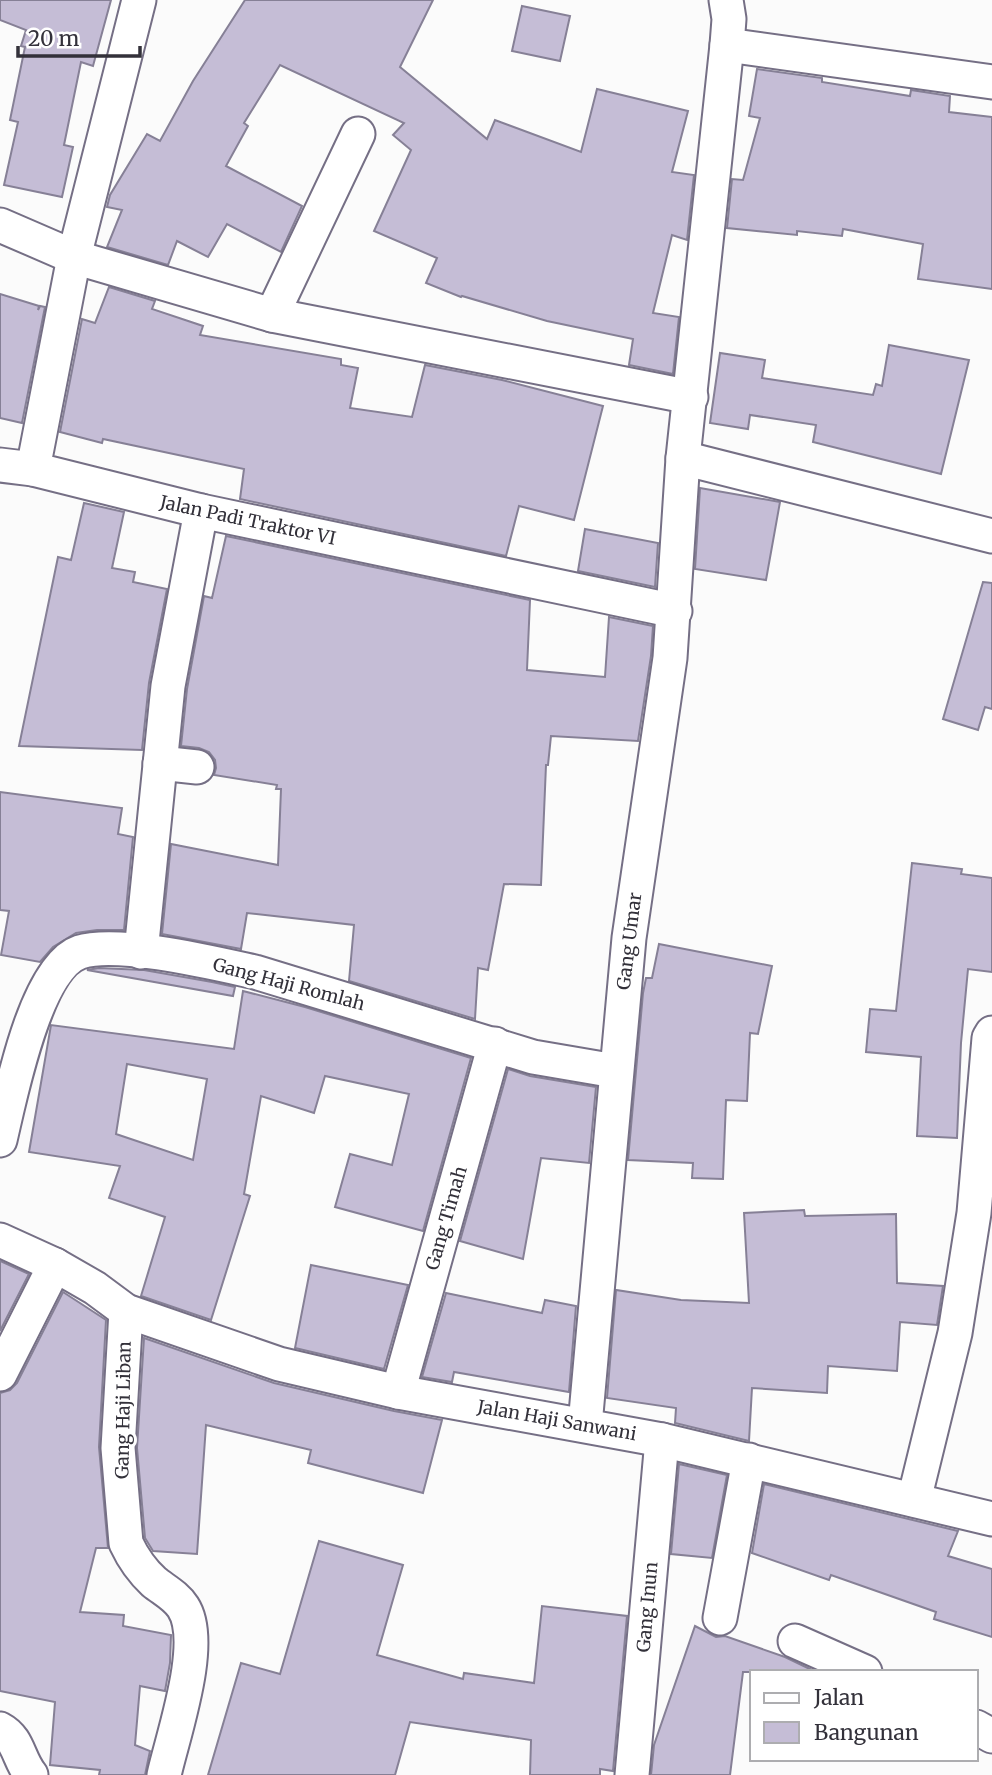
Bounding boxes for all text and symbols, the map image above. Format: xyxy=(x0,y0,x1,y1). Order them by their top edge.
scale bar xyxy=(18,14,140,58)
text: 20 m xyxy=(28,25,80,52)
street label: Jalan Padi Traktor VI xyxy=(157,490,338,550)
street label: Gang Umar xyxy=(612,891,646,991)
street label: Gang Haji Romlah xyxy=(210,953,368,1015)
street label: Gang Timah xyxy=(420,1163,472,1273)
street label: Gang Haji Liban xyxy=(110,1341,136,1479)
street label: Jalan Haji Sanwani xyxy=(475,1395,639,1445)
street label: Gang Inun xyxy=(632,1561,662,1653)
legend xyxy=(750,1670,978,1761)
text: Jalan xyxy=(813,1684,864,1711)
text: Bangunan xyxy=(814,1719,919,1746)

